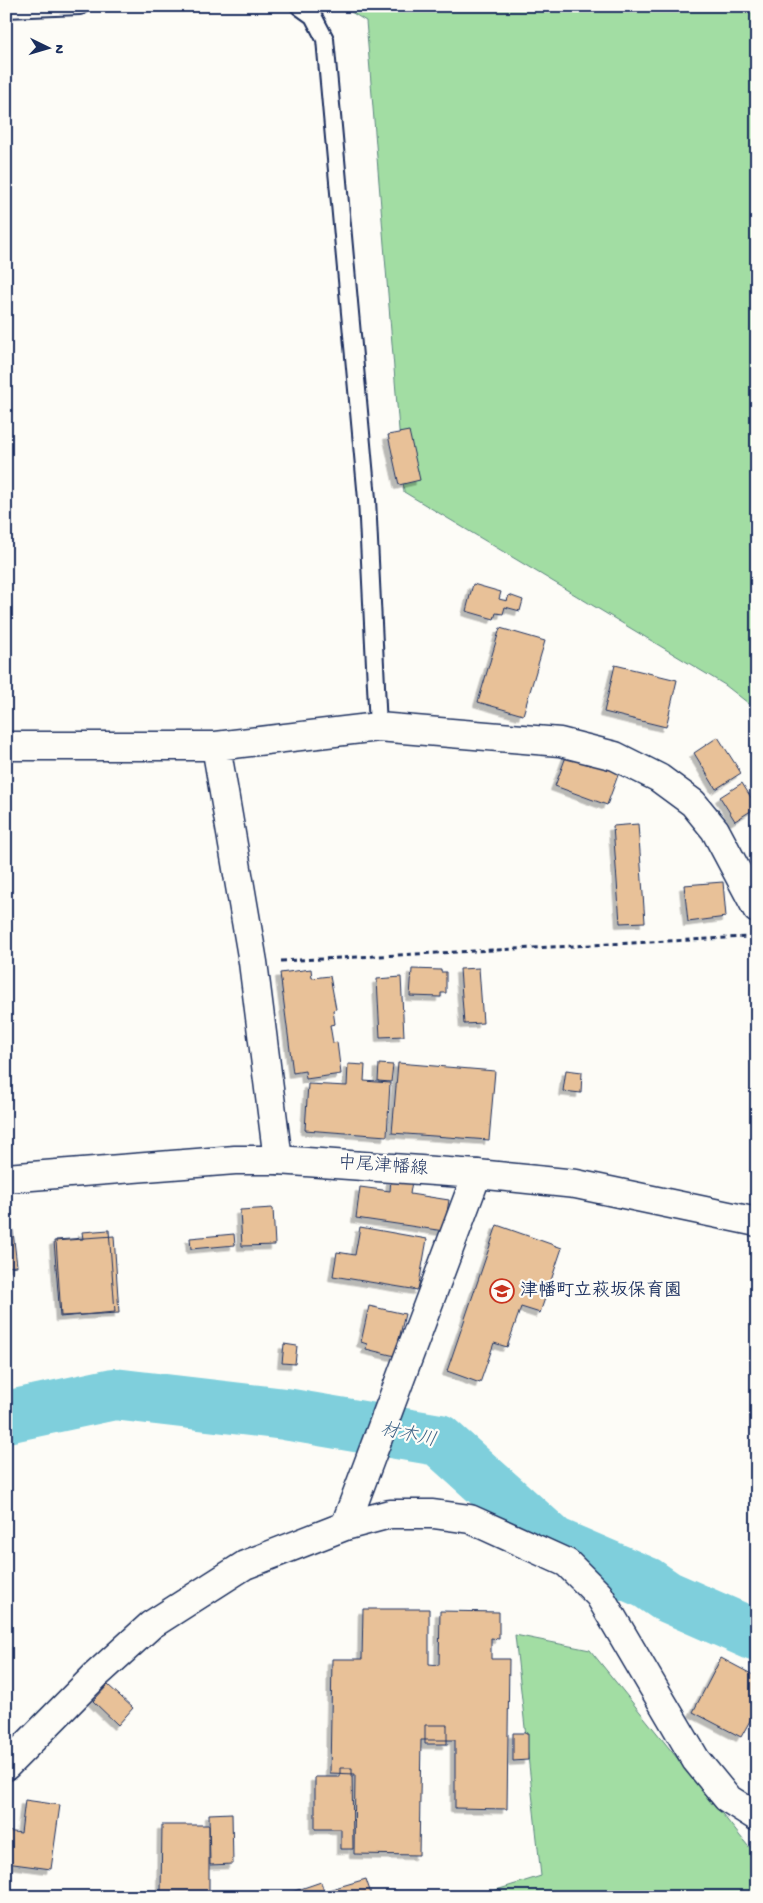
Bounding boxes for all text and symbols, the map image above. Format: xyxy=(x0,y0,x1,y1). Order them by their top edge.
north arrow xyxy=(22,22,72,72)
text: N xyxy=(50,44,67,54)
street label: 中尾津幡線 xyxy=(337,1152,429,1181)
school or university icon: 津幡町立萩坂保育園 xyxy=(489,1278,515,1304)
place label: 津幡町立萩坂保育園 xyxy=(520,1280,682,1302)
water label: 材木川 xyxy=(378,1418,438,1453)

